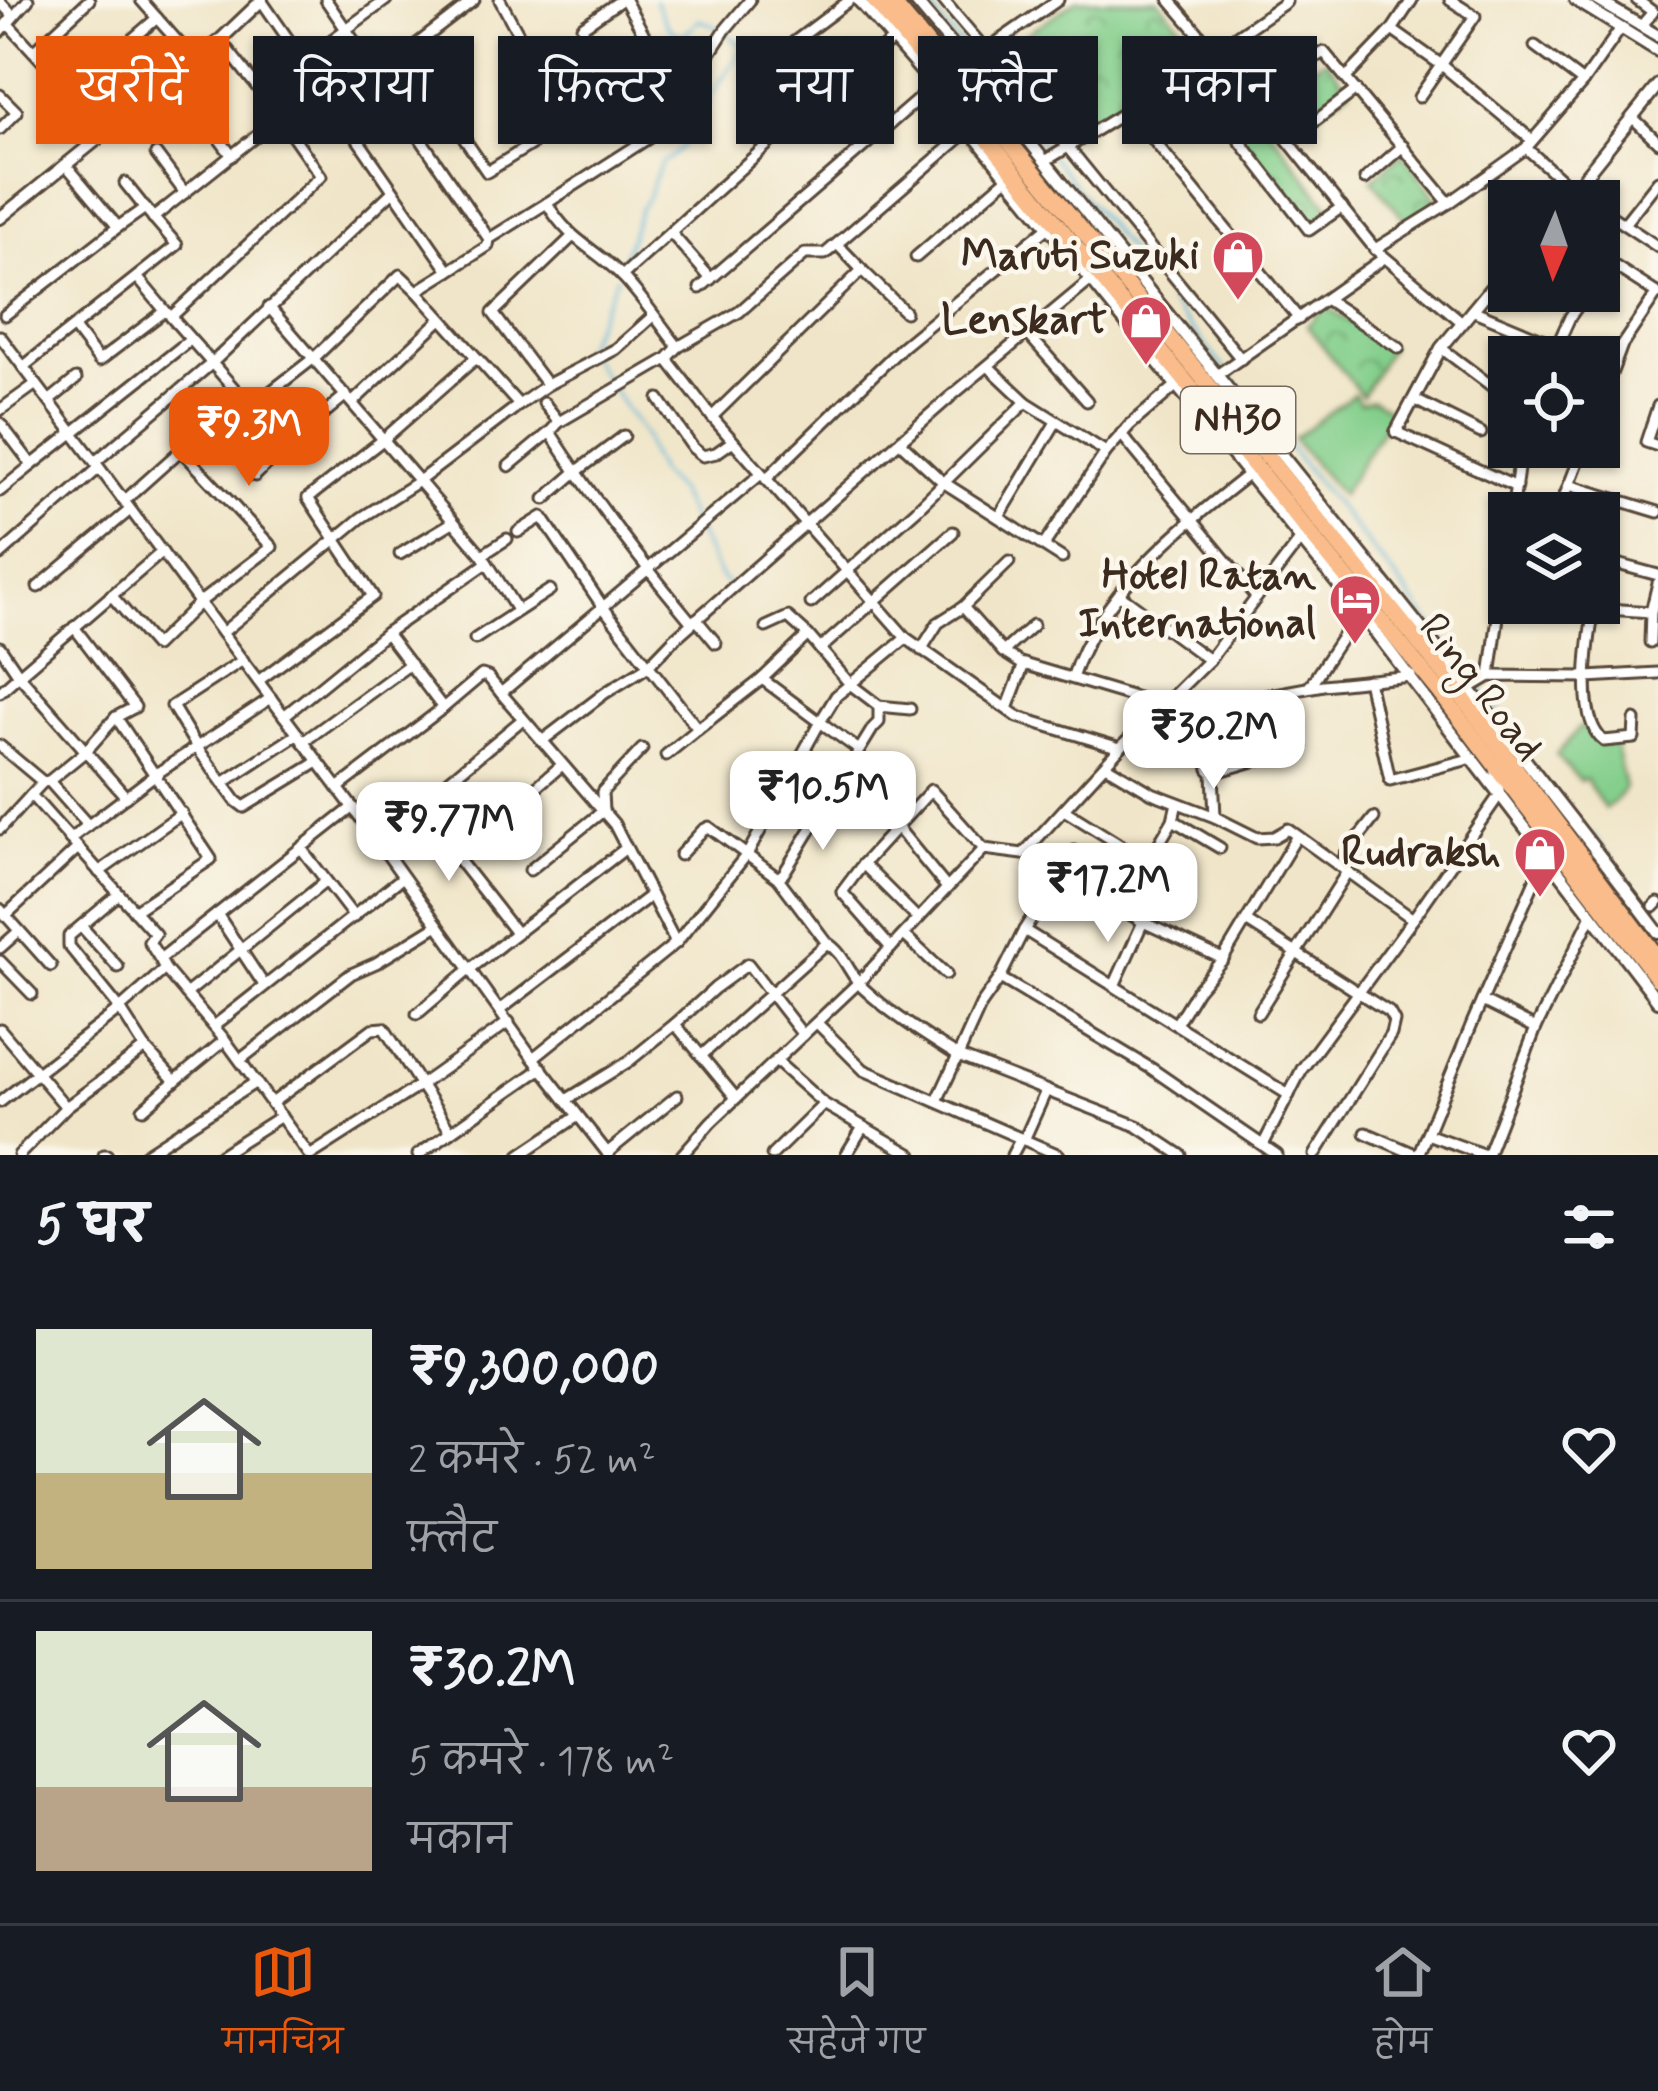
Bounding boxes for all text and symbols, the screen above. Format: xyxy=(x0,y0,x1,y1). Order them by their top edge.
chip: खरीदें xyxy=(36,36,229,144)
chip: किराया xyxy=(253,36,474,144)
chip: फ़िल्टर xyxy=(498,36,712,144)
chip: नया xyxy=(736,36,894,144)
chip: फ़्लैट xyxy=(918,36,1098,144)
chip: मकान xyxy=(1122,36,1317,144)
north arrow xyxy=(1488,180,1620,312)
map controls xyxy=(1488,180,1620,624)
shop icon: Maruti Suzuki xyxy=(1210,228,1266,302)
place label: Maruti Suzuki xyxy=(961,229,1199,284)
shop icon: Lenskart xyxy=(1118,293,1174,367)
place label: Lenskart xyxy=(941,294,1107,349)
button: locate xyxy=(1488,336,1620,468)
pin: ₹9.3M xyxy=(165,387,333,489)
road number: NH30 xyxy=(1181,387,1295,453)
text: ₹9.3M xyxy=(196,400,302,451)
button: layers xyxy=(1488,492,1620,624)
place label: Hotel Ratan International xyxy=(1078,549,1316,652)
hotel icon: Hotel Ratan International xyxy=(1327,572,1383,646)
street label: Ring Road xyxy=(1403,603,1555,775)
pin: ₹30.2M xyxy=(1116,690,1312,792)
text: ₹30.2M xyxy=(1150,703,1278,754)
pin: ₹10.5M xyxy=(725,751,921,853)
text: ₹10.5M xyxy=(757,764,889,815)
pin: ₹9.77M xyxy=(351,782,547,884)
text: ₹9.77M xyxy=(383,795,515,846)
shop icon: Rudraksh xyxy=(1512,825,1568,899)
place label: Rudraksh xyxy=(1341,826,1501,881)
pin: ₹17.2M xyxy=(1010,843,1206,945)
text: ₹17.2M xyxy=(1045,856,1171,907)
text: 5 घर xyxy=(36,1194,148,1260)
icon: filters xyxy=(1556,1194,1622,1260)
text: ₹9,300,000 xyxy=(408,1337,659,1403)
icon: home xyxy=(132,1377,276,1521)
icon: heart xyxy=(1556,1416,1622,1482)
text: 2 कमरे · 52 m² xyxy=(408,1436,656,1487)
text: फ़्लैट xyxy=(408,1515,497,1566)
text: ₹30.2M xyxy=(408,1638,576,1704)
icon: home xyxy=(132,1679,276,1823)
icon: heart xyxy=(1556,1718,1622,1784)
text: 5 कमरे · 178 m² xyxy=(408,1737,674,1788)
text: मकान xyxy=(408,1816,511,1867)
tab: मानचित्र xyxy=(222,1939,343,2078)
tab: सहेजे गए xyxy=(788,1939,925,2078)
tab: होम xyxy=(1370,1939,1436,2078)

